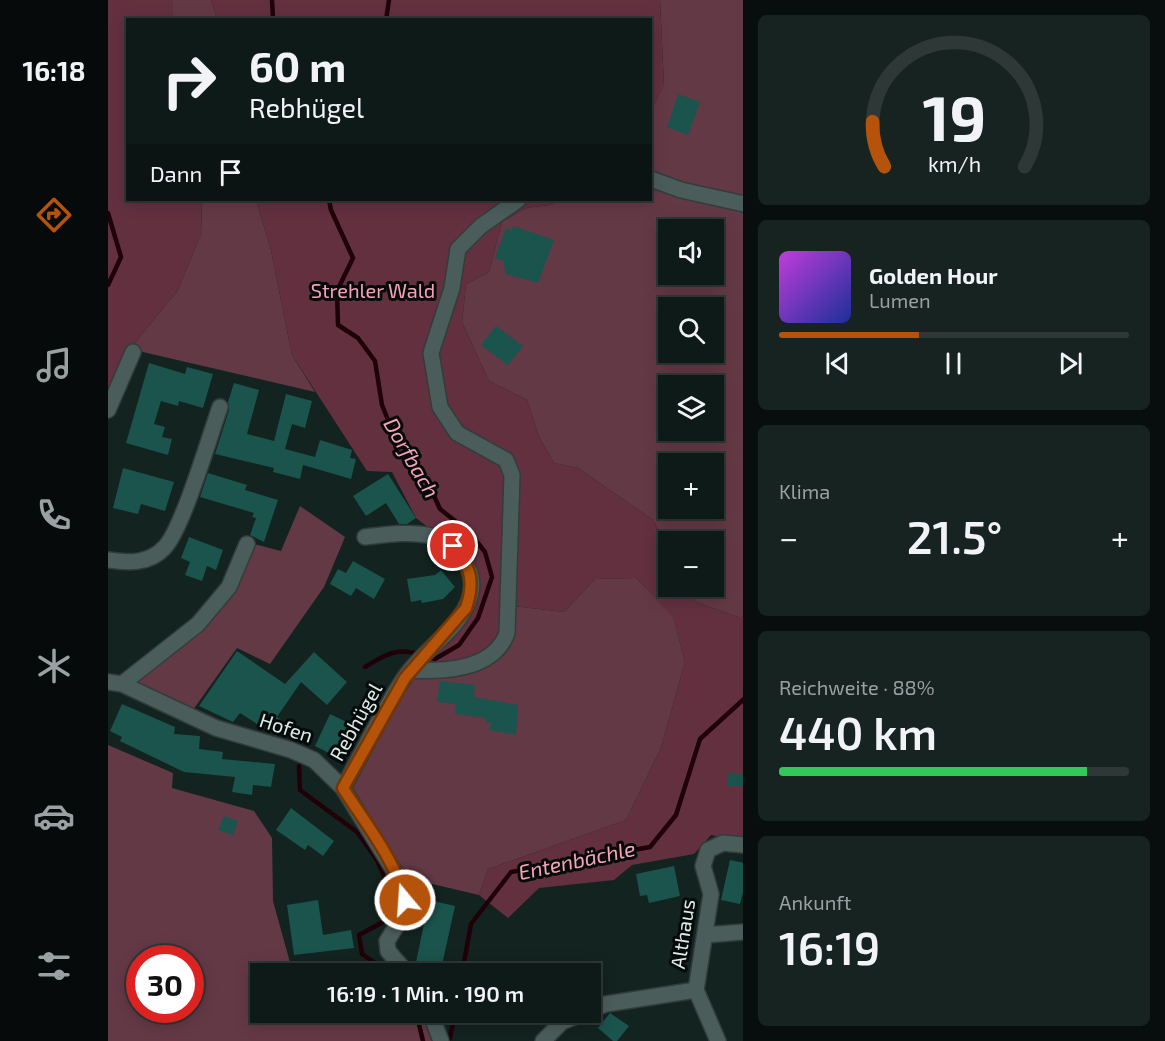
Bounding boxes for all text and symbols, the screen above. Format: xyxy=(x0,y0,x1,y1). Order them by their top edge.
text: 60 m xyxy=(249,40,346,90)
icon: right xyxy=(150,42,228,120)
text: 16:18 xyxy=(22,54,86,86)
text: 19 xyxy=(922,79,986,154)
text: Rebhügel xyxy=(249,91,364,123)
text: km/h xyxy=(927,151,981,176)
icon: arrive xyxy=(214,156,247,189)
text: Dann xyxy=(150,160,202,186)
icon: directions xyxy=(33,194,75,236)
map controls xyxy=(658,219,724,597)
button: sound xyxy=(658,219,724,285)
text: Golden Hour xyxy=(869,262,998,288)
park label: Strehler Wald xyxy=(311,278,435,302)
text: Lumen xyxy=(869,288,931,312)
button: search xyxy=(658,297,724,363)
icon: music xyxy=(33,344,75,386)
icon: previous xyxy=(821,347,854,380)
icon: pause xyxy=(937,347,970,380)
icon: next xyxy=(1054,347,1087,380)
button: layers xyxy=(658,375,724,441)
water label: Dorfbach xyxy=(379,413,445,502)
button: + xyxy=(658,453,724,519)
text: Klima xyxy=(779,479,830,503)
icon: phone xyxy=(33,494,75,536)
text: 21.5° xyxy=(907,509,1002,563)
text: − xyxy=(779,517,798,557)
text: + xyxy=(1111,517,1129,557)
pin xyxy=(427,520,478,571)
icon: arrive xyxy=(436,529,469,562)
button: − xyxy=(658,531,724,597)
icon: climate xyxy=(33,645,75,687)
text: Reichweite · 88% xyxy=(779,675,935,699)
street label: Rebhügel xyxy=(324,678,386,765)
text: 440 km xyxy=(779,705,937,759)
street label: Hofen xyxy=(257,707,316,747)
icon: car xyxy=(33,795,75,837)
water label: Entenbächle xyxy=(516,835,637,884)
position arrow xyxy=(373,868,437,932)
text: Ankunft xyxy=(779,890,851,914)
street label: Althaus xyxy=(665,897,699,970)
text: 16:19 xyxy=(779,920,880,974)
icon: filters xyxy=(33,945,75,987)
speed limit sign: 30 xyxy=(126,945,204,1023)
text: 16:19 · 1 Min. · 190 m xyxy=(327,980,524,1006)

